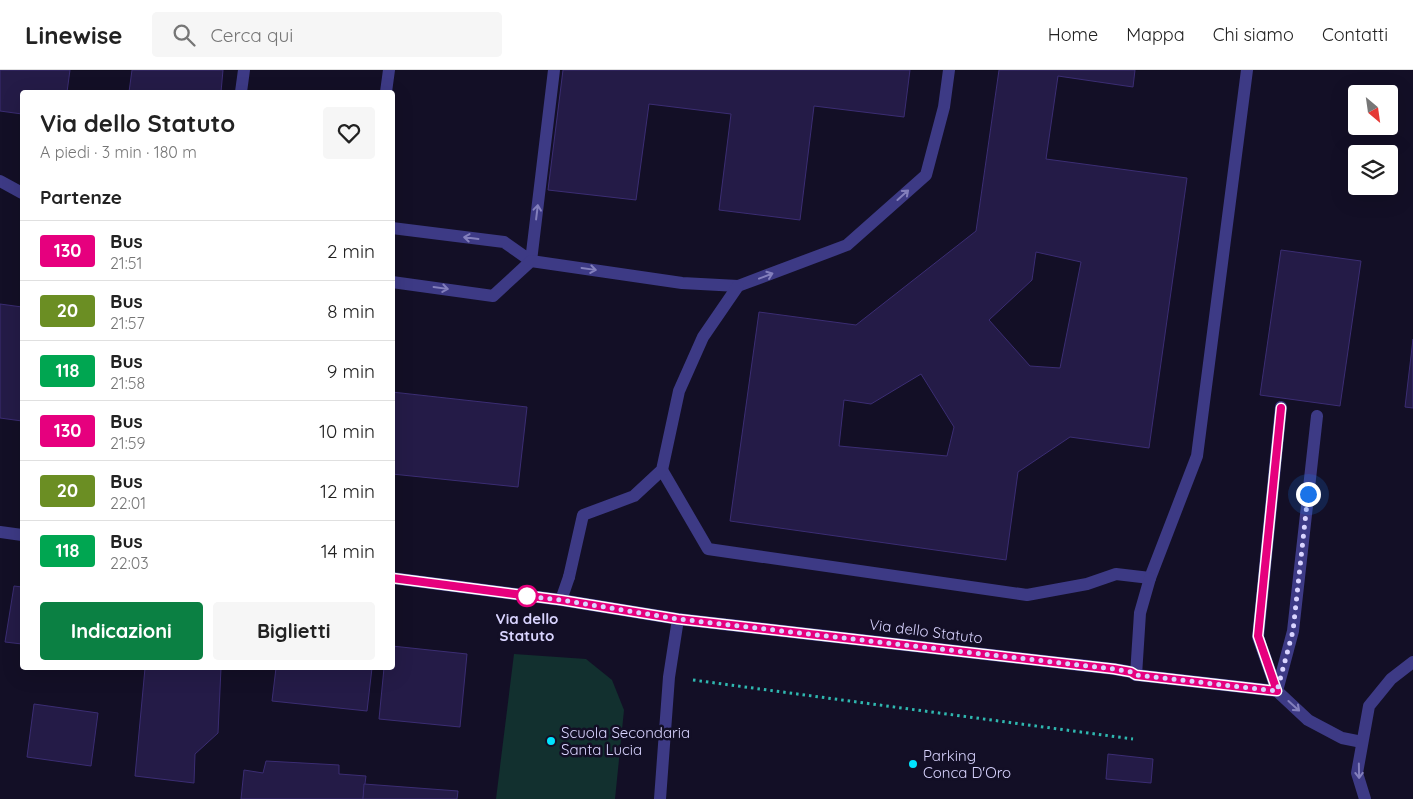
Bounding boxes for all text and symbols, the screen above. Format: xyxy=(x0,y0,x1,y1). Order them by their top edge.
search box xyxy=(152,12,502,57)
text: Linewise xyxy=(25,20,122,50)
icon: search xyxy=(170,21,198,49)
text: Cerca qui xyxy=(210,23,293,47)
text: Home xyxy=(1048,23,1098,46)
text: Mappa xyxy=(1126,23,1185,46)
text: Chi siamo xyxy=(1213,23,1294,46)
text: Contatti xyxy=(1322,23,1388,46)
north arrow xyxy=(1348,85,1398,135)
map controls xyxy=(1348,85,1398,195)
button: heart xyxy=(323,107,375,159)
text: Via dello Statuto xyxy=(40,108,235,138)
text: A piedi · 3 min · 180 m xyxy=(40,142,197,162)
button: layers xyxy=(1348,145,1398,195)
text: Partenze xyxy=(40,185,122,209)
one-way arrow xyxy=(897,189,910,201)
one-way arrow xyxy=(532,205,542,221)
text: Bus xyxy=(110,229,143,253)
one-way arrow xyxy=(463,233,479,243)
text: 130 xyxy=(54,239,81,262)
text: 2 min xyxy=(327,239,375,263)
text: 21:51 xyxy=(110,253,142,273)
one-way arrow xyxy=(580,265,596,275)
one-way arrow xyxy=(757,271,773,280)
one-way arrow xyxy=(432,284,448,294)
text: Bus xyxy=(110,289,143,313)
text: 20 xyxy=(57,299,78,322)
text: 8 min xyxy=(327,299,375,323)
text: 21:57 xyxy=(110,313,145,333)
text: Bus xyxy=(110,349,143,373)
text: 118 xyxy=(56,359,79,382)
text: 9 min xyxy=(327,359,375,383)
text: 21:58 xyxy=(110,373,145,393)
text: Bus xyxy=(110,409,143,433)
text: 130 xyxy=(54,419,81,442)
text: 10 min xyxy=(319,419,375,443)
text: 21:59 xyxy=(110,433,145,453)
text: Bus xyxy=(110,469,143,493)
text: 20 xyxy=(57,479,78,502)
text: 12 min xyxy=(320,479,375,503)
your location xyxy=(1296,482,1321,507)
text: 22:01 xyxy=(110,493,146,513)
text: Bus xyxy=(110,529,143,553)
text: 118 xyxy=(56,539,79,562)
text: 14 min xyxy=(321,539,375,563)
text: 22:03 xyxy=(110,553,149,573)
marker: Via dello Statuto xyxy=(516,585,538,607)
button: Indicazioni xyxy=(40,602,203,660)
button: Biglietti xyxy=(213,602,375,660)
place label: Via dello Statuto xyxy=(496,609,558,645)
street label: Via dello Statuto xyxy=(868,615,984,647)
one-way arrow xyxy=(1287,701,1300,712)
place label: Scuola Secondaria Santa Lucia xyxy=(561,723,690,759)
marker: Scuola Secondaria Santa Lucia xyxy=(545,735,557,747)
place label: Parking Conca D'Oro xyxy=(923,746,1011,782)
marker: Parking Conca D'Oro xyxy=(907,758,919,770)
one-way arrow xyxy=(1354,762,1364,779)

